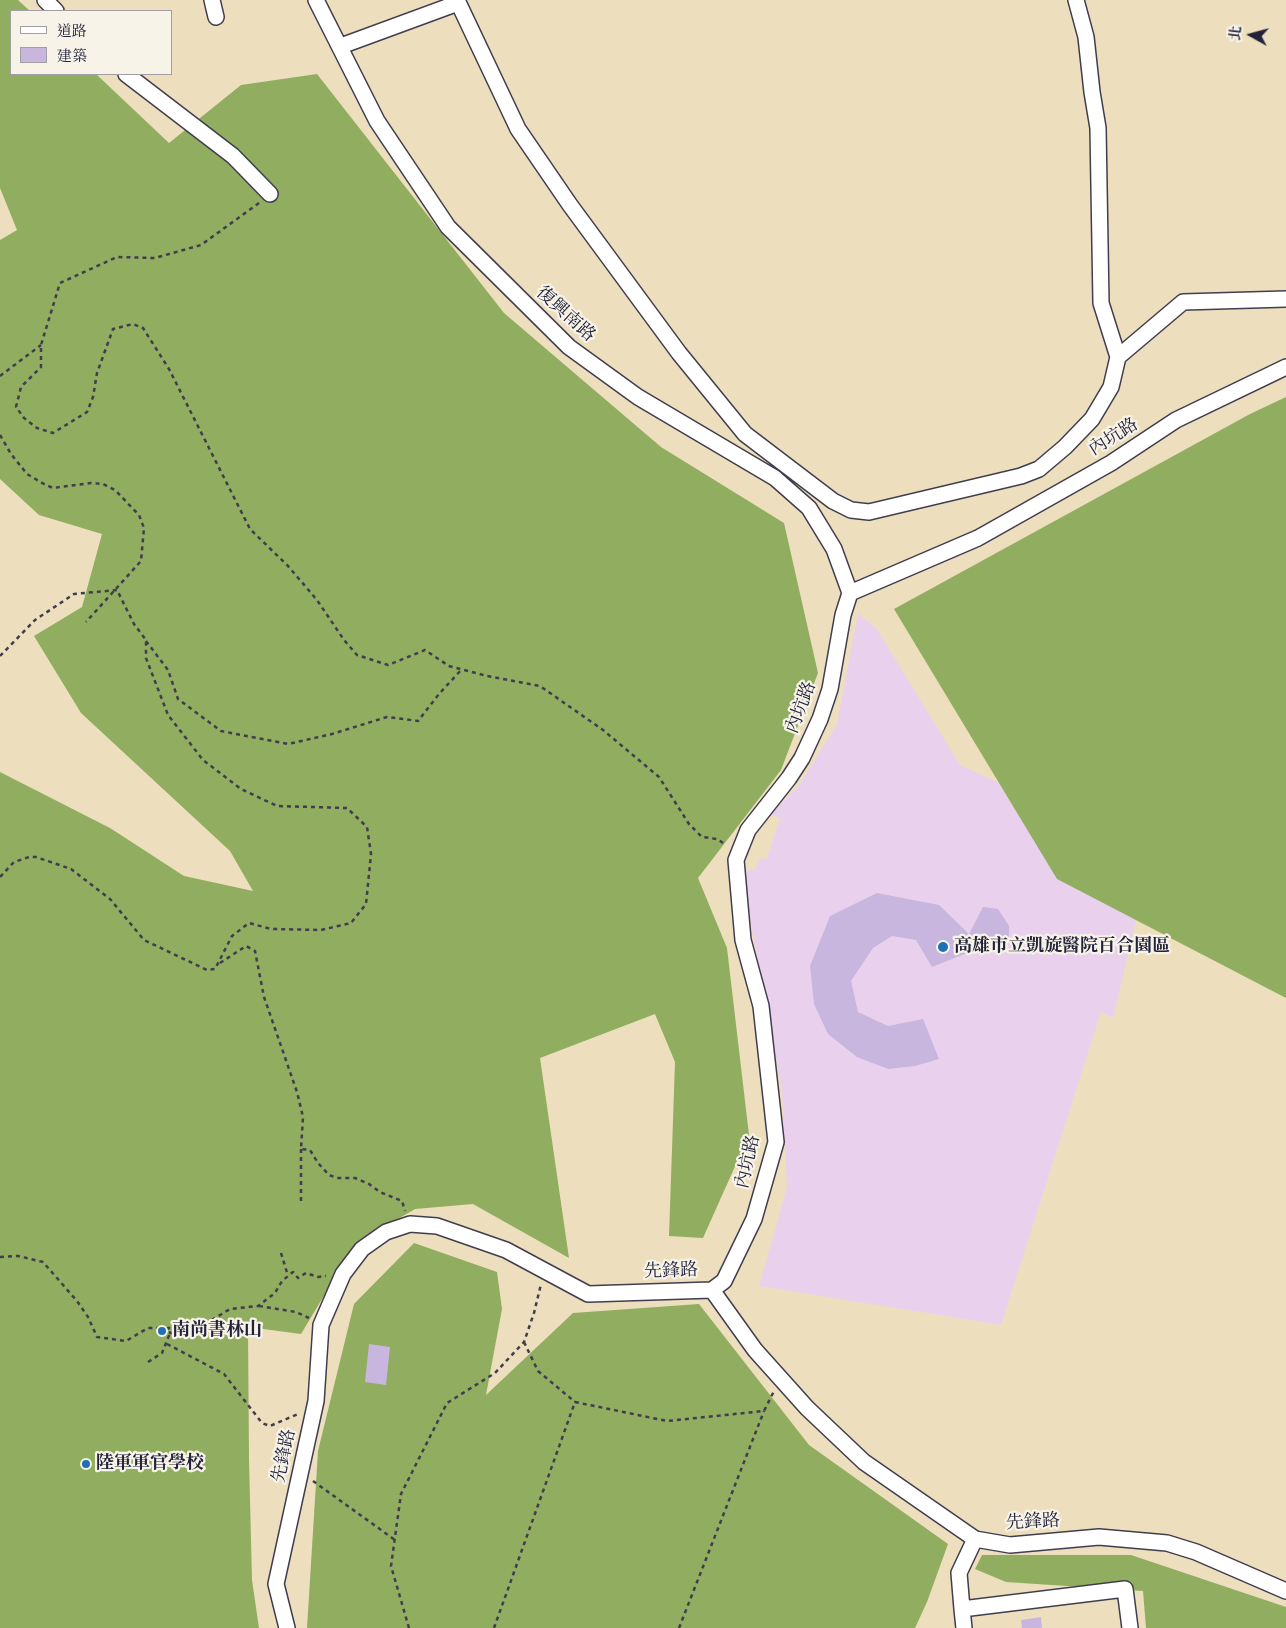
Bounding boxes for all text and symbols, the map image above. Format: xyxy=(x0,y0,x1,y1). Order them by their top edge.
legend xyxy=(10,10,172,75)
north arrow xyxy=(1226,10,1276,60)
text: 道路 xyxy=(57,22,87,41)
text: 北 xyxy=(1226,25,1245,41)
text: 建築 xyxy=(57,47,87,66)
street label: 復興南路 xyxy=(531,283,599,347)
street label: 內坑路 xyxy=(1085,415,1143,461)
street label: 內坑路 xyxy=(782,679,822,737)
place label: 高雄市立凱旋醫院百合園區 xyxy=(954,936,1170,958)
marker: 高雄市立凱旋醫院百合園區 xyxy=(936,940,950,954)
street label: 內坑路 xyxy=(732,1133,766,1191)
street label: 先鋒路 xyxy=(644,1260,698,1284)
place label: 南尚書林山 xyxy=(172,1320,262,1342)
marker: 南尚書林山 xyxy=(156,1325,168,1337)
street label: 先鋒路 xyxy=(269,1427,301,1485)
place label: 陸軍軍官學校 xyxy=(96,1453,204,1475)
marker: 陸軍軍官學校 xyxy=(80,1458,92,1470)
street label: 先鋒路 xyxy=(1005,1511,1061,1535)

